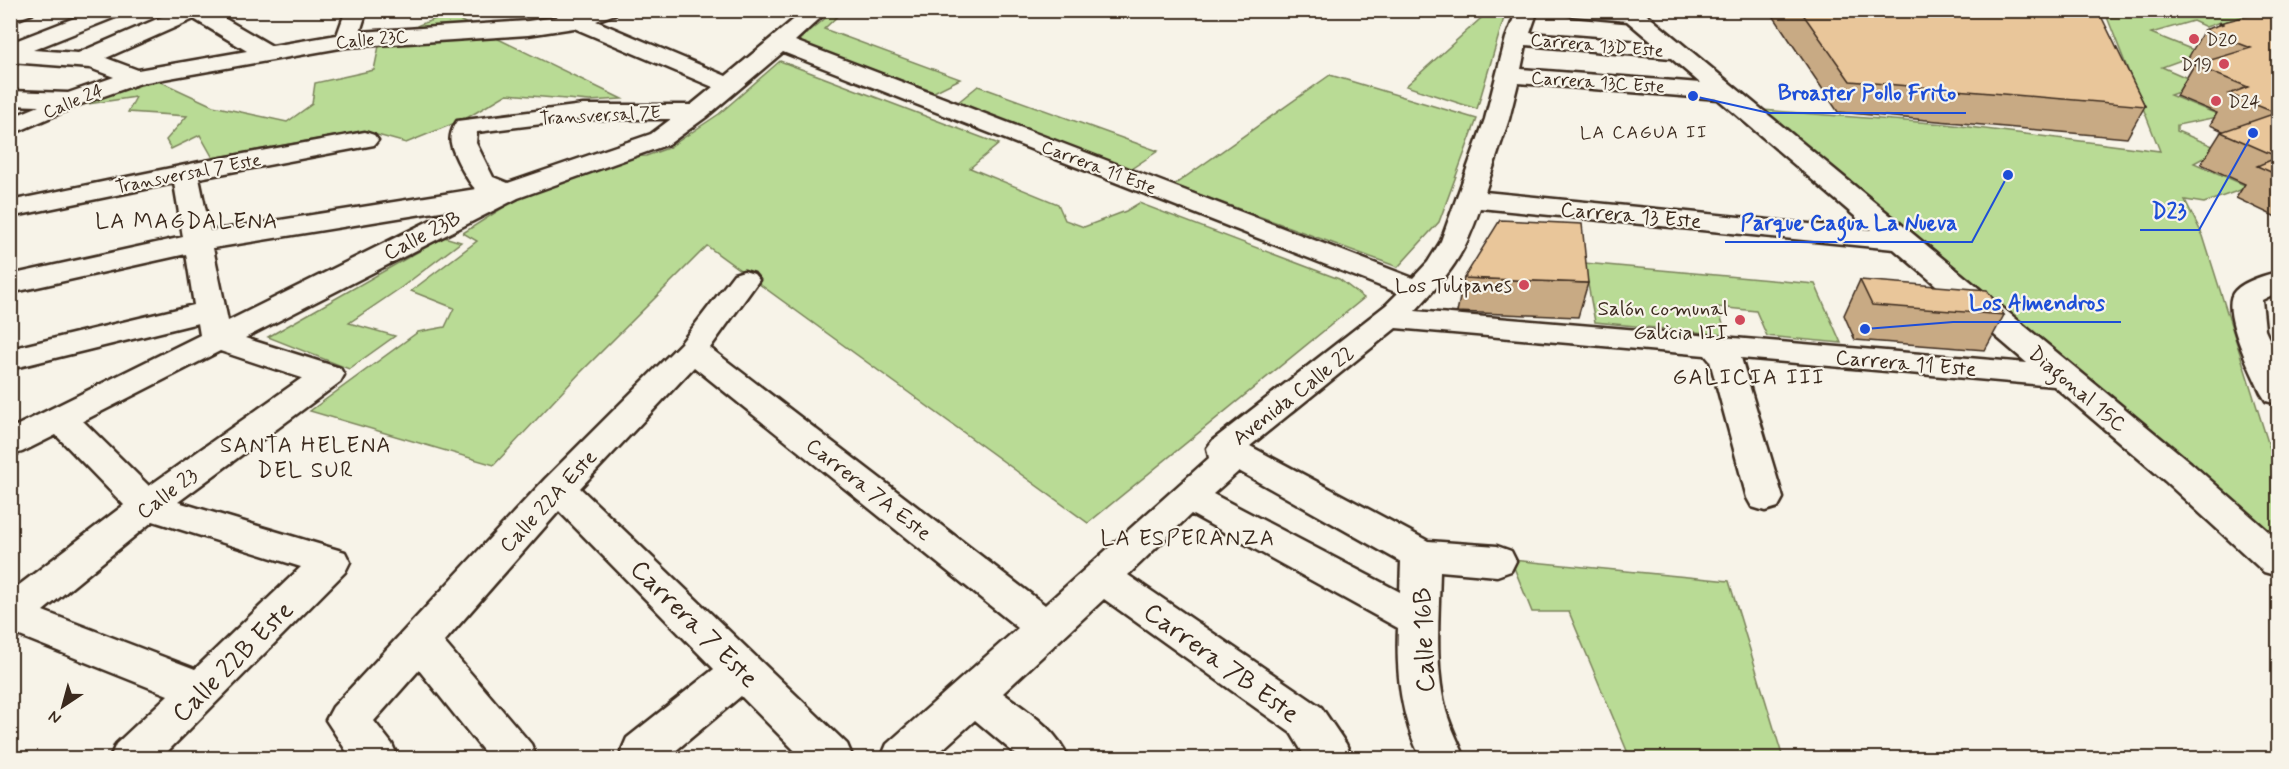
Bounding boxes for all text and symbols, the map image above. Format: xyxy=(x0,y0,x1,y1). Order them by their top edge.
street label: Calle 23C xyxy=(335,25,410,55)
street label: Carrera 13D Este xyxy=(1529,28,1665,64)
place label: D20 xyxy=(2206,28,2238,52)
marker: D20 xyxy=(2187,32,2201,46)
place label: D19 xyxy=(2181,53,2212,77)
marker: D19 xyxy=(2217,57,2231,71)
street label: Carrera 13C Este xyxy=(1530,66,1666,100)
callout: Broaster Pollo Frito xyxy=(1769,73,1966,113)
street label: Calle 24 xyxy=(40,79,107,125)
text: Broaster Pollo Frito xyxy=(1778,80,1956,108)
place label: D24 xyxy=(2228,90,2260,114)
marker: D24 xyxy=(2209,94,2223,108)
street label: Transversal 7E xyxy=(539,101,661,131)
district label: LA CAGUA II xyxy=(1580,121,1708,145)
street label: Carrera 11 Este xyxy=(1038,135,1160,201)
street label: Transversal 7 Este xyxy=(113,148,263,200)
callout: D23 xyxy=(2140,190,2199,230)
street label: Carrera 13 Este xyxy=(1559,196,1702,236)
text: D23 xyxy=(2151,198,2187,226)
callout: Parque Cagua La Nueva xyxy=(1725,202,1972,242)
street label: Calle 23B xyxy=(379,205,466,267)
district label: LA MAGDALENA xyxy=(95,208,279,236)
text: Parque Cagua La Nueva xyxy=(1741,210,1957,242)
place label: Los Tulipanes xyxy=(1395,272,1512,300)
marker: Los Tulipanes xyxy=(1517,278,1531,292)
callout: Los Almendros xyxy=(1953,282,2121,322)
text: Los Almendros xyxy=(1969,290,2105,318)
place label: Salón comunal Galicia III xyxy=(1597,295,1728,347)
marker: Salón comunal Galicia III xyxy=(1733,313,1747,327)
street label: Avenida Calle 22 xyxy=(1227,339,1360,452)
street label: Diagonal 15C xyxy=(2021,340,2133,441)
street label: Carrera 11 Este xyxy=(1834,344,1978,384)
district label: GALICIA III xyxy=(1673,364,1825,392)
district label: SANTA HELENA DEL SUR xyxy=(220,432,392,485)
street label: Carrera 7A Este xyxy=(800,432,937,548)
street label: Calle 22A Este xyxy=(494,444,604,559)
street label: Calle 23 xyxy=(131,461,204,526)
district label: LA ESPERANZA xyxy=(1100,525,1276,553)
street label: Carrera 7 Este xyxy=(622,553,765,696)
street label: Calle 16B xyxy=(1406,587,1444,693)
street label: Calle 22B Este xyxy=(165,594,302,731)
street label: Carrera 7B Este xyxy=(1136,596,1306,732)
north arrow xyxy=(33,676,93,736)
text: N xyxy=(45,705,66,729)

